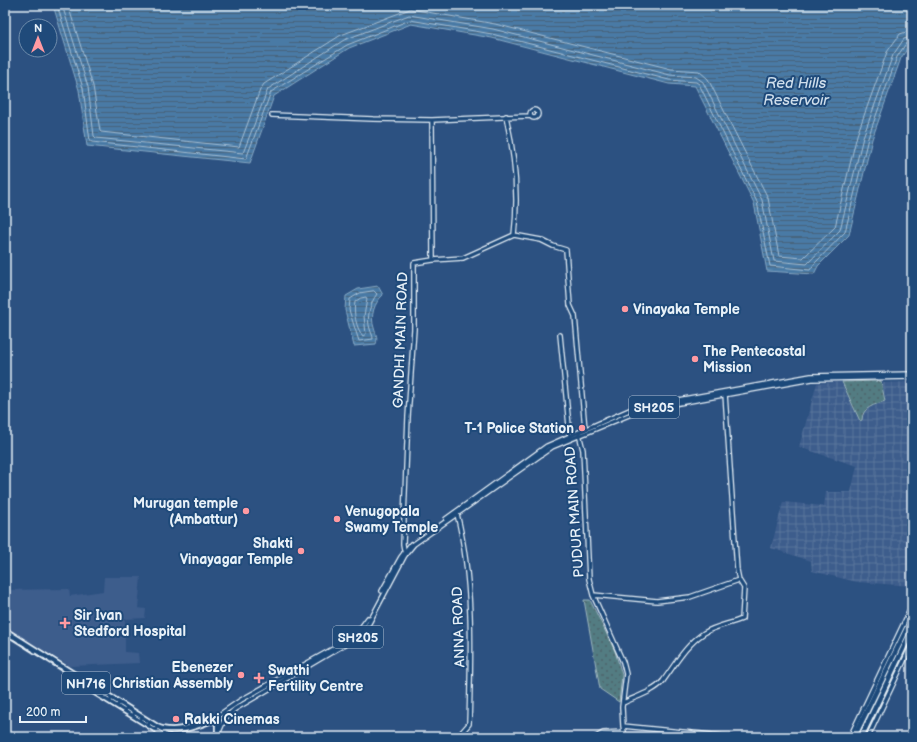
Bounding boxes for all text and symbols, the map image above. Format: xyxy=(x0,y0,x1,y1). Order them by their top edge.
north arrow xyxy=(18,18,58,58)
text: N xyxy=(34,22,42,35)
water label: Red Hills Reservoir xyxy=(763,74,830,110)
street label: GANDHI MAIN ROAD xyxy=(390,272,411,408)
place label: Vinayaka Temple xyxy=(633,301,740,318)
marker: Vinayaka Temple xyxy=(620,304,630,314)
place label: The Pentecostal Mission xyxy=(703,343,806,376)
marker: The Pentecostal Mission xyxy=(690,354,700,364)
road number: SH205 xyxy=(629,396,679,418)
place label: T-1 Police Station xyxy=(464,420,574,437)
marker: T-1 Police Station xyxy=(577,423,587,433)
street label: PUDUR MAIN ROAD xyxy=(561,446,588,578)
place label: Murugan temple (Ambattur) xyxy=(133,495,238,528)
place label: Venugopala Swamy Temple xyxy=(345,503,438,536)
marker: Murugan temple (Ambattur) xyxy=(241,506,251,516)
marker: Venugopala Swamy Temple xyxy=(332,514,342,524)
place label: Shakti Vinayagar Temple xyxy=(180,535,293,568)
marker: Shakti Vinayagar Temple xyxy=(296,546,306,556)
street label: ANNA ROAD xyxy=(449,586,468,668)
place label: Sir Ivan Stedford Hospital xyxy=(74,607,186,640)
marker: Sir Ivan Stedford Hospital xyxy=(59,617,71,629)
road number: SH205 xyxy=(333,626,383,648)
place label: Ebenezer Christian Assembly xyxy=(112,659,234,692)
place label: Swathi Fertility Centre xyxy=(268,662,363,695)
marker: Ebenezer Christian Assembly xyxy=(236,670,246,680)
road number: NH716 xyxy=(62,672,110,694)
marker: Swathi Fertility Centre xyxy=(253,672,265,684)
scale bar xyxy=(20,698,86,724)
text: 200 m xyxy=(26,705,60,720)
place label: Rakki Cinemas xyxy=(184,711,280,728)
marker: Rakki Cinemas xyxy=(171,714,181,724)

